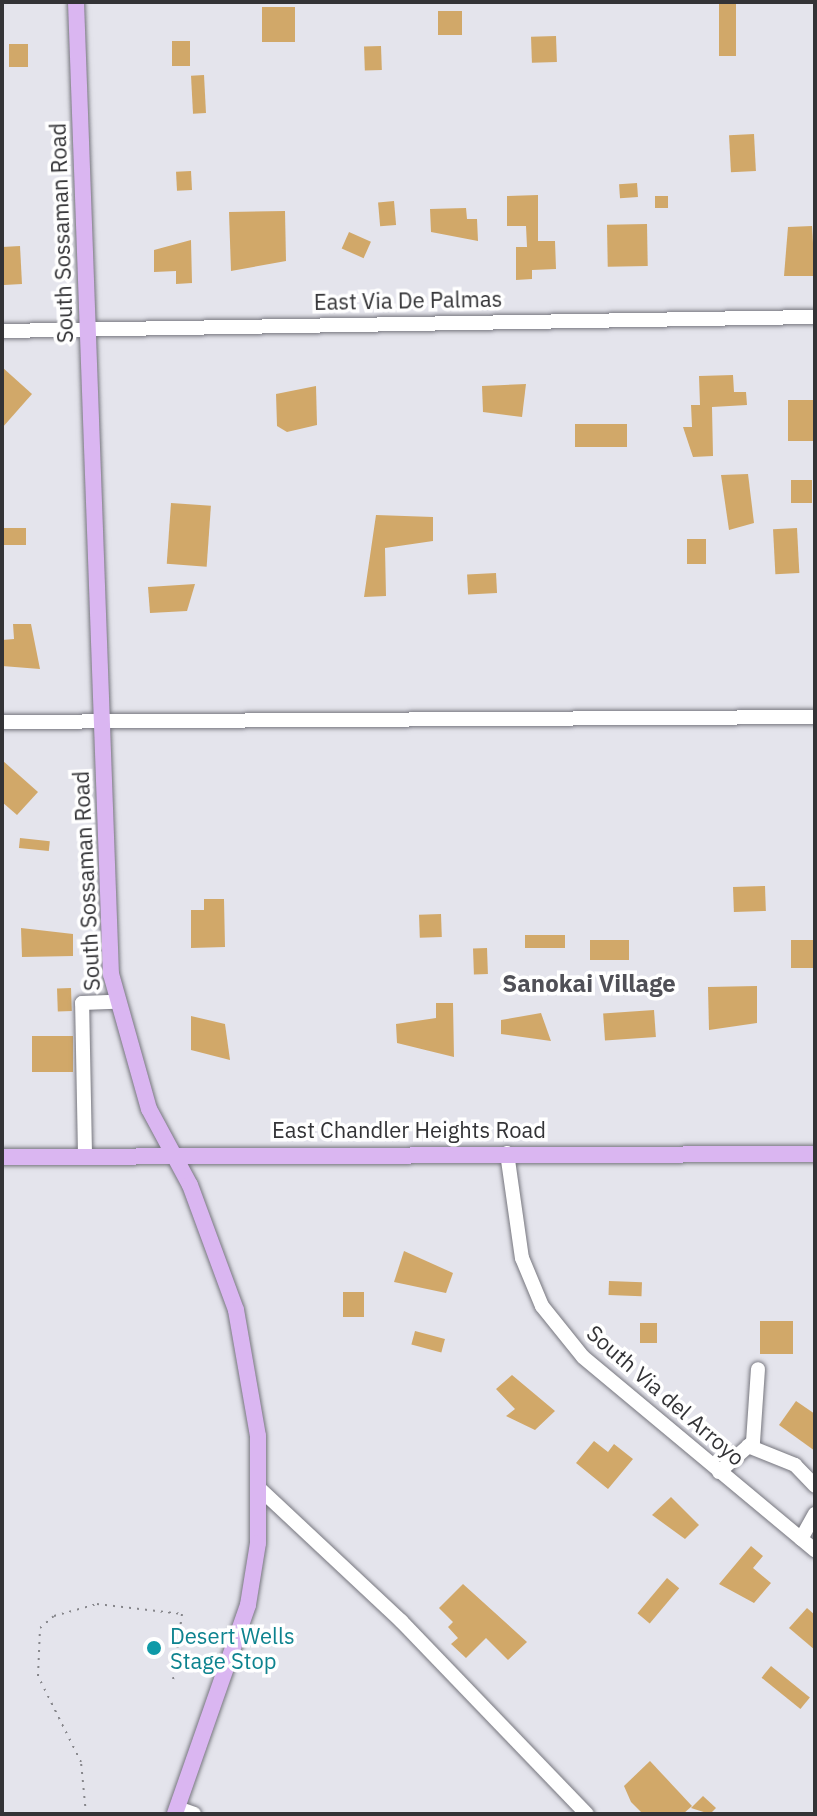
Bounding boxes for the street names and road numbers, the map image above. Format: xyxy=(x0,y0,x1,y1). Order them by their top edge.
street label: South Sossaman Road xyxy=(44,122,78,344)
street label: East Via De Palmas xyxy=(314,285,502,315)
street label: South Sossaman Road xyxy=(67,770,105,992)
street label: East Chandler Heights Road xyxy=(272,1117,546,1143)
street label: South Via del Arroyo xyxy=(582,1319,750,1471)

